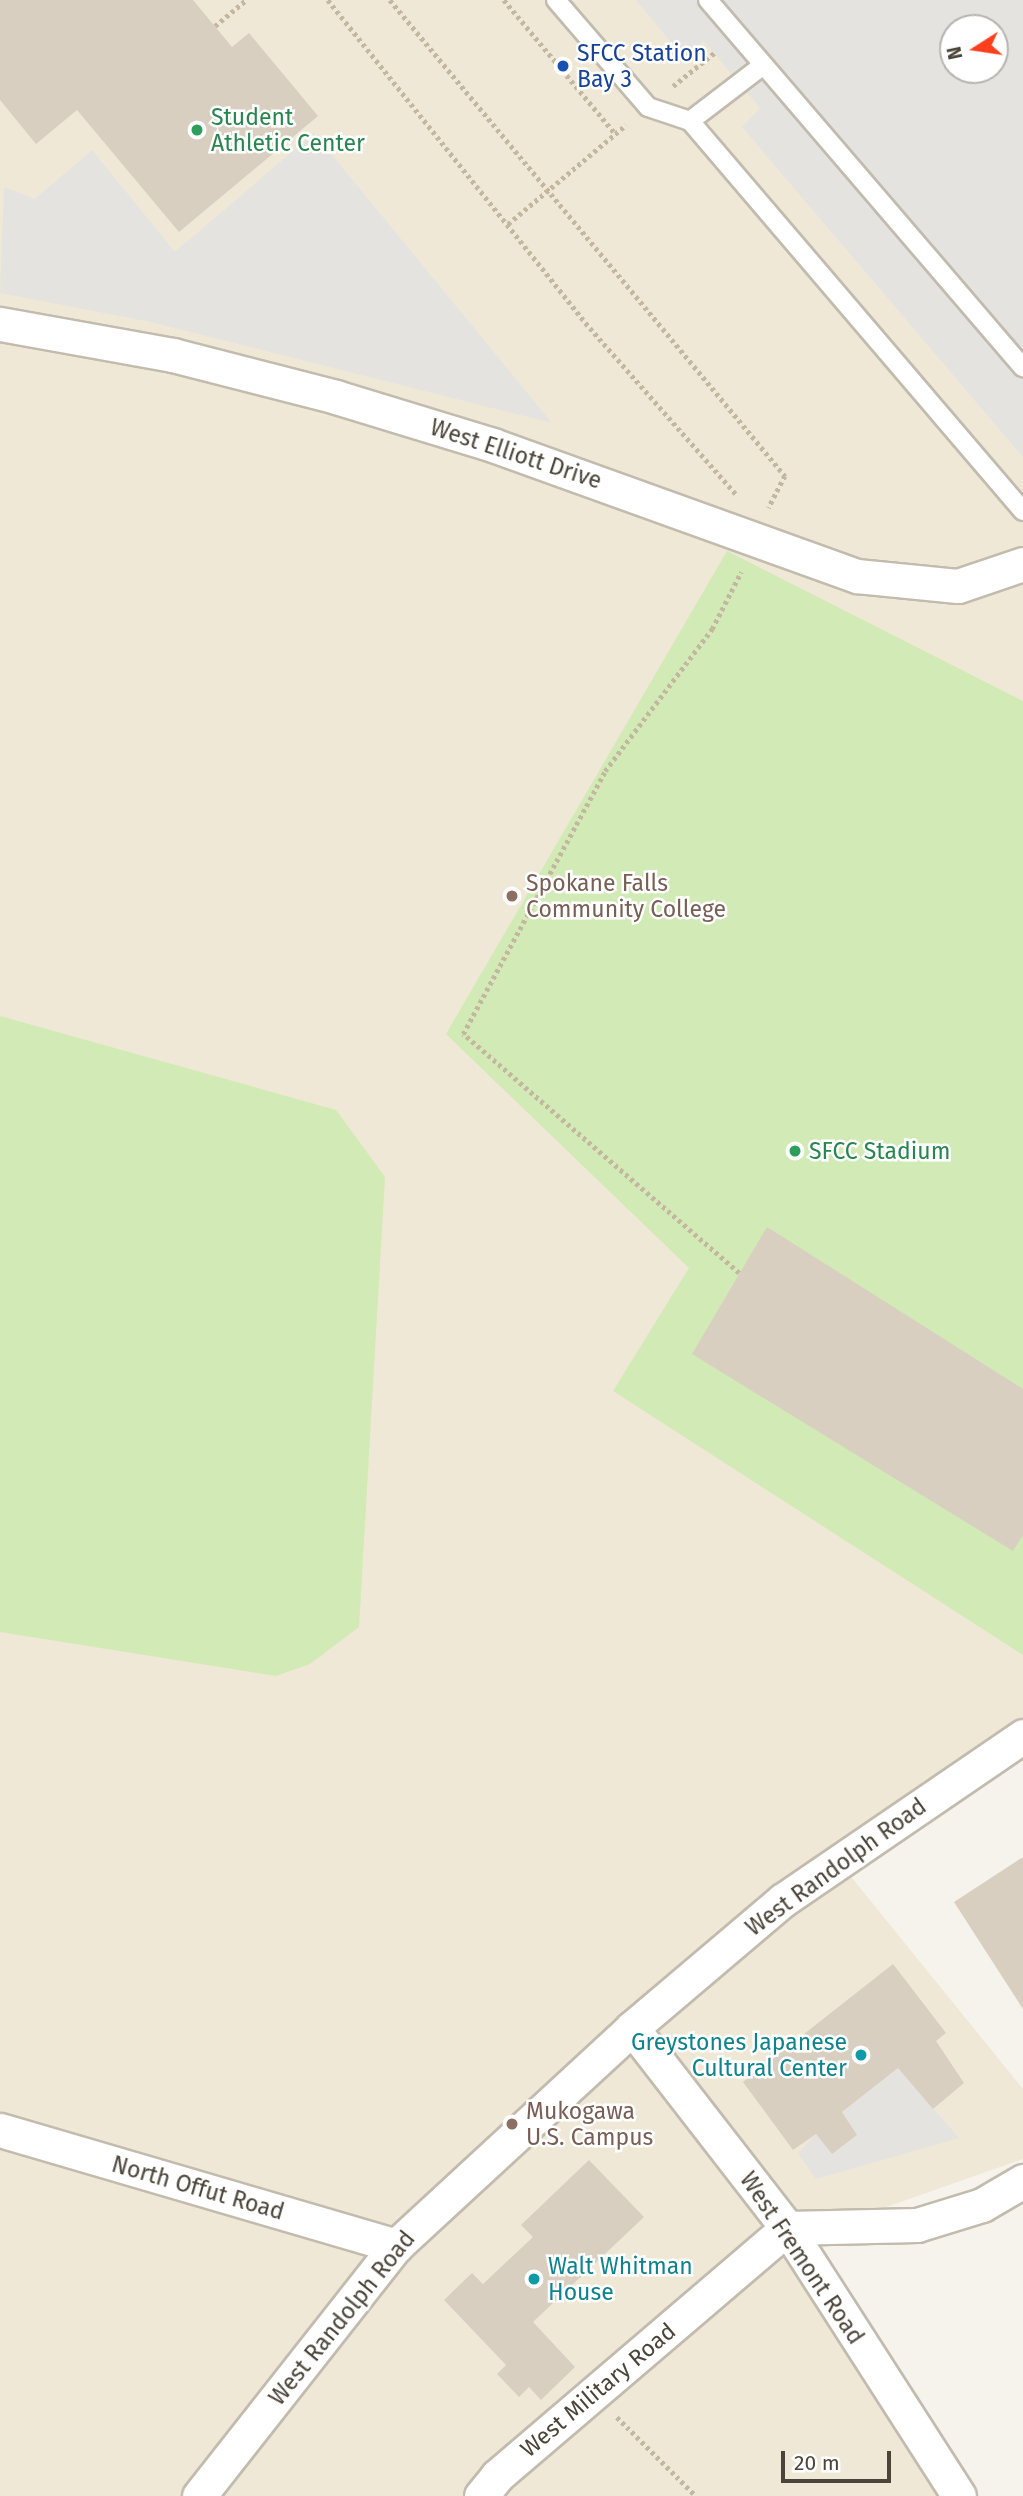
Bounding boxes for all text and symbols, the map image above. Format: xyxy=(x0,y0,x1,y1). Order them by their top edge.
north arrow xyxy=(939,14,1009,84)
place label: SFCC Station Bay 3 xyxy=(577,39,707,93)
text: N xyxy=(942,45,967,62)
marker: SFCC Station Bay 3 xyxy=(555,58,571,74)
place label: Student Athletic Center xyxy=(211,103,365,157)
marker: Student Athletic Center xyxy=(189,122,205,138)
street label: West Elliott Drive xyxy=(427,413,605,495)
place label: Spokane Falls Community College xyxy=(526,869,726,923)
marker: Spokane Falls Community College xyxy=(504,888,520,904)
place label: SFCC Stadium xyxy=(809,1137,950,1165)
marker: SFCC Stadium xyxy=(787,1143,803,1159)
street label: West Randolph Road xyxy=(740,1792,932,1942)
place label: Greystones Japanese Cultural Center xyxy=(631,2028,847,2082)
marker: Greystones Japanese Cultural Center xyxy=(853,2047,869,2063)
place label: Mukogawa U.S. Campus xyxy=(526,2097,653,2151)
marker: Mukogawa U.S. Campus xyxy=(504,2116,520,2132)
street label: North Offut Road xyxy=(109,2150,287,2226)
street label: West Fremont Road xyxy=(734,2167,870,2349)
street label: West Randolph Road xyxy=(263,2225,421,2411)
place label: Walt Whitman House xyxy=(548,2252,693,2306)
marker: Walt Whitman House xyxy=(526,2271,542,2287)
street label: West Military Road xyxy=(515,2317,681,2463)
scale bar xyxy=(785,2436,895,2480)
text: 20 m xyxy=(794,2450,840,2476)

